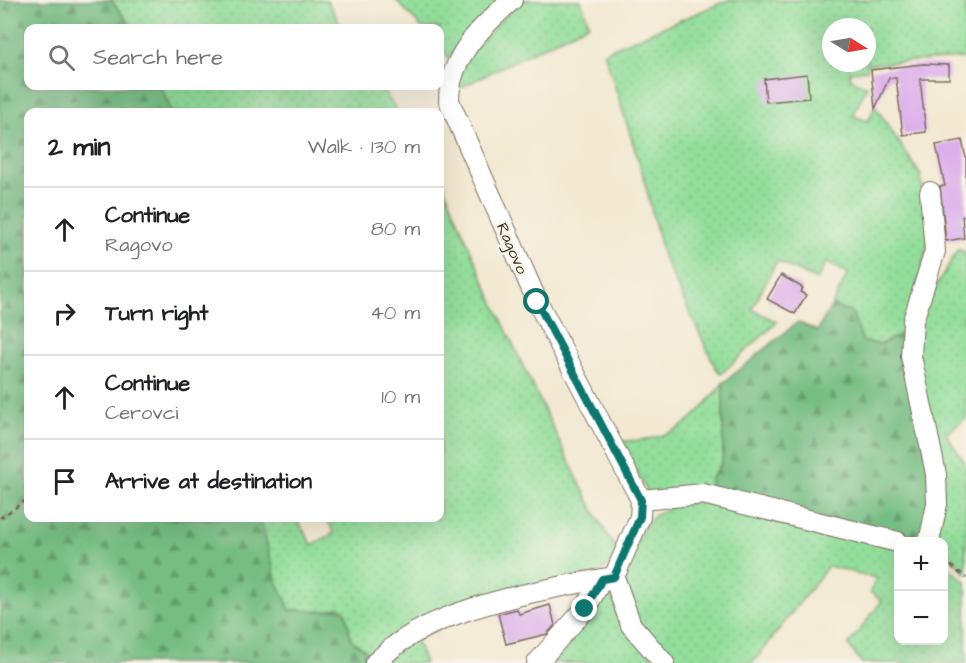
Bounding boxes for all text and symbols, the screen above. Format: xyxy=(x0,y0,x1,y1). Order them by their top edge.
north arrow xyxy=(822,18,876,72)
search box xyxy=(24,24,444,90)
icon: search xyxy=(45,41,78,74)
text: Search here xyxy=(93,42,223,73)
text: 2 min xyxy=(48,129,110,165)
text: Walk · 130 m xyxy=(308,133,420,161)
text: Continue xyxy=(105,200,190,231)
icon: ahead xyxy=(48,213,81,246)
text: 80 m xyxy=(371,215,420,243)
street label: Ragovo xyxy=(490,219,533,278)
text: Ragovo xyxy=(105,231,173,259)
route start xyxy=(523,288,549,314)
icon: right xyxy=(48,297,81,330)
text: Turn right xyxy=(105,298,208,329)
text: 40 m xyxy=(370,299,420,327)
text: Continue xyxy=(105,368,190,399)
icon: ahead xyxy=(48,381,81,414)
text: 10 m xyxy=(381,383,420,411)
text: Cerovci xyxy=(105,399,178,427)
icon: arrive xyxy=(48,465,81,498)
text: Arrive at destination xyxy=(105,466,312,497)
map controls xyxy=(894,537,948,645)
button: + xyxy=(894,537,948,591)
button: − xyxy=(894,591,948,645)
route end xyxy=(571,595,597,621)

